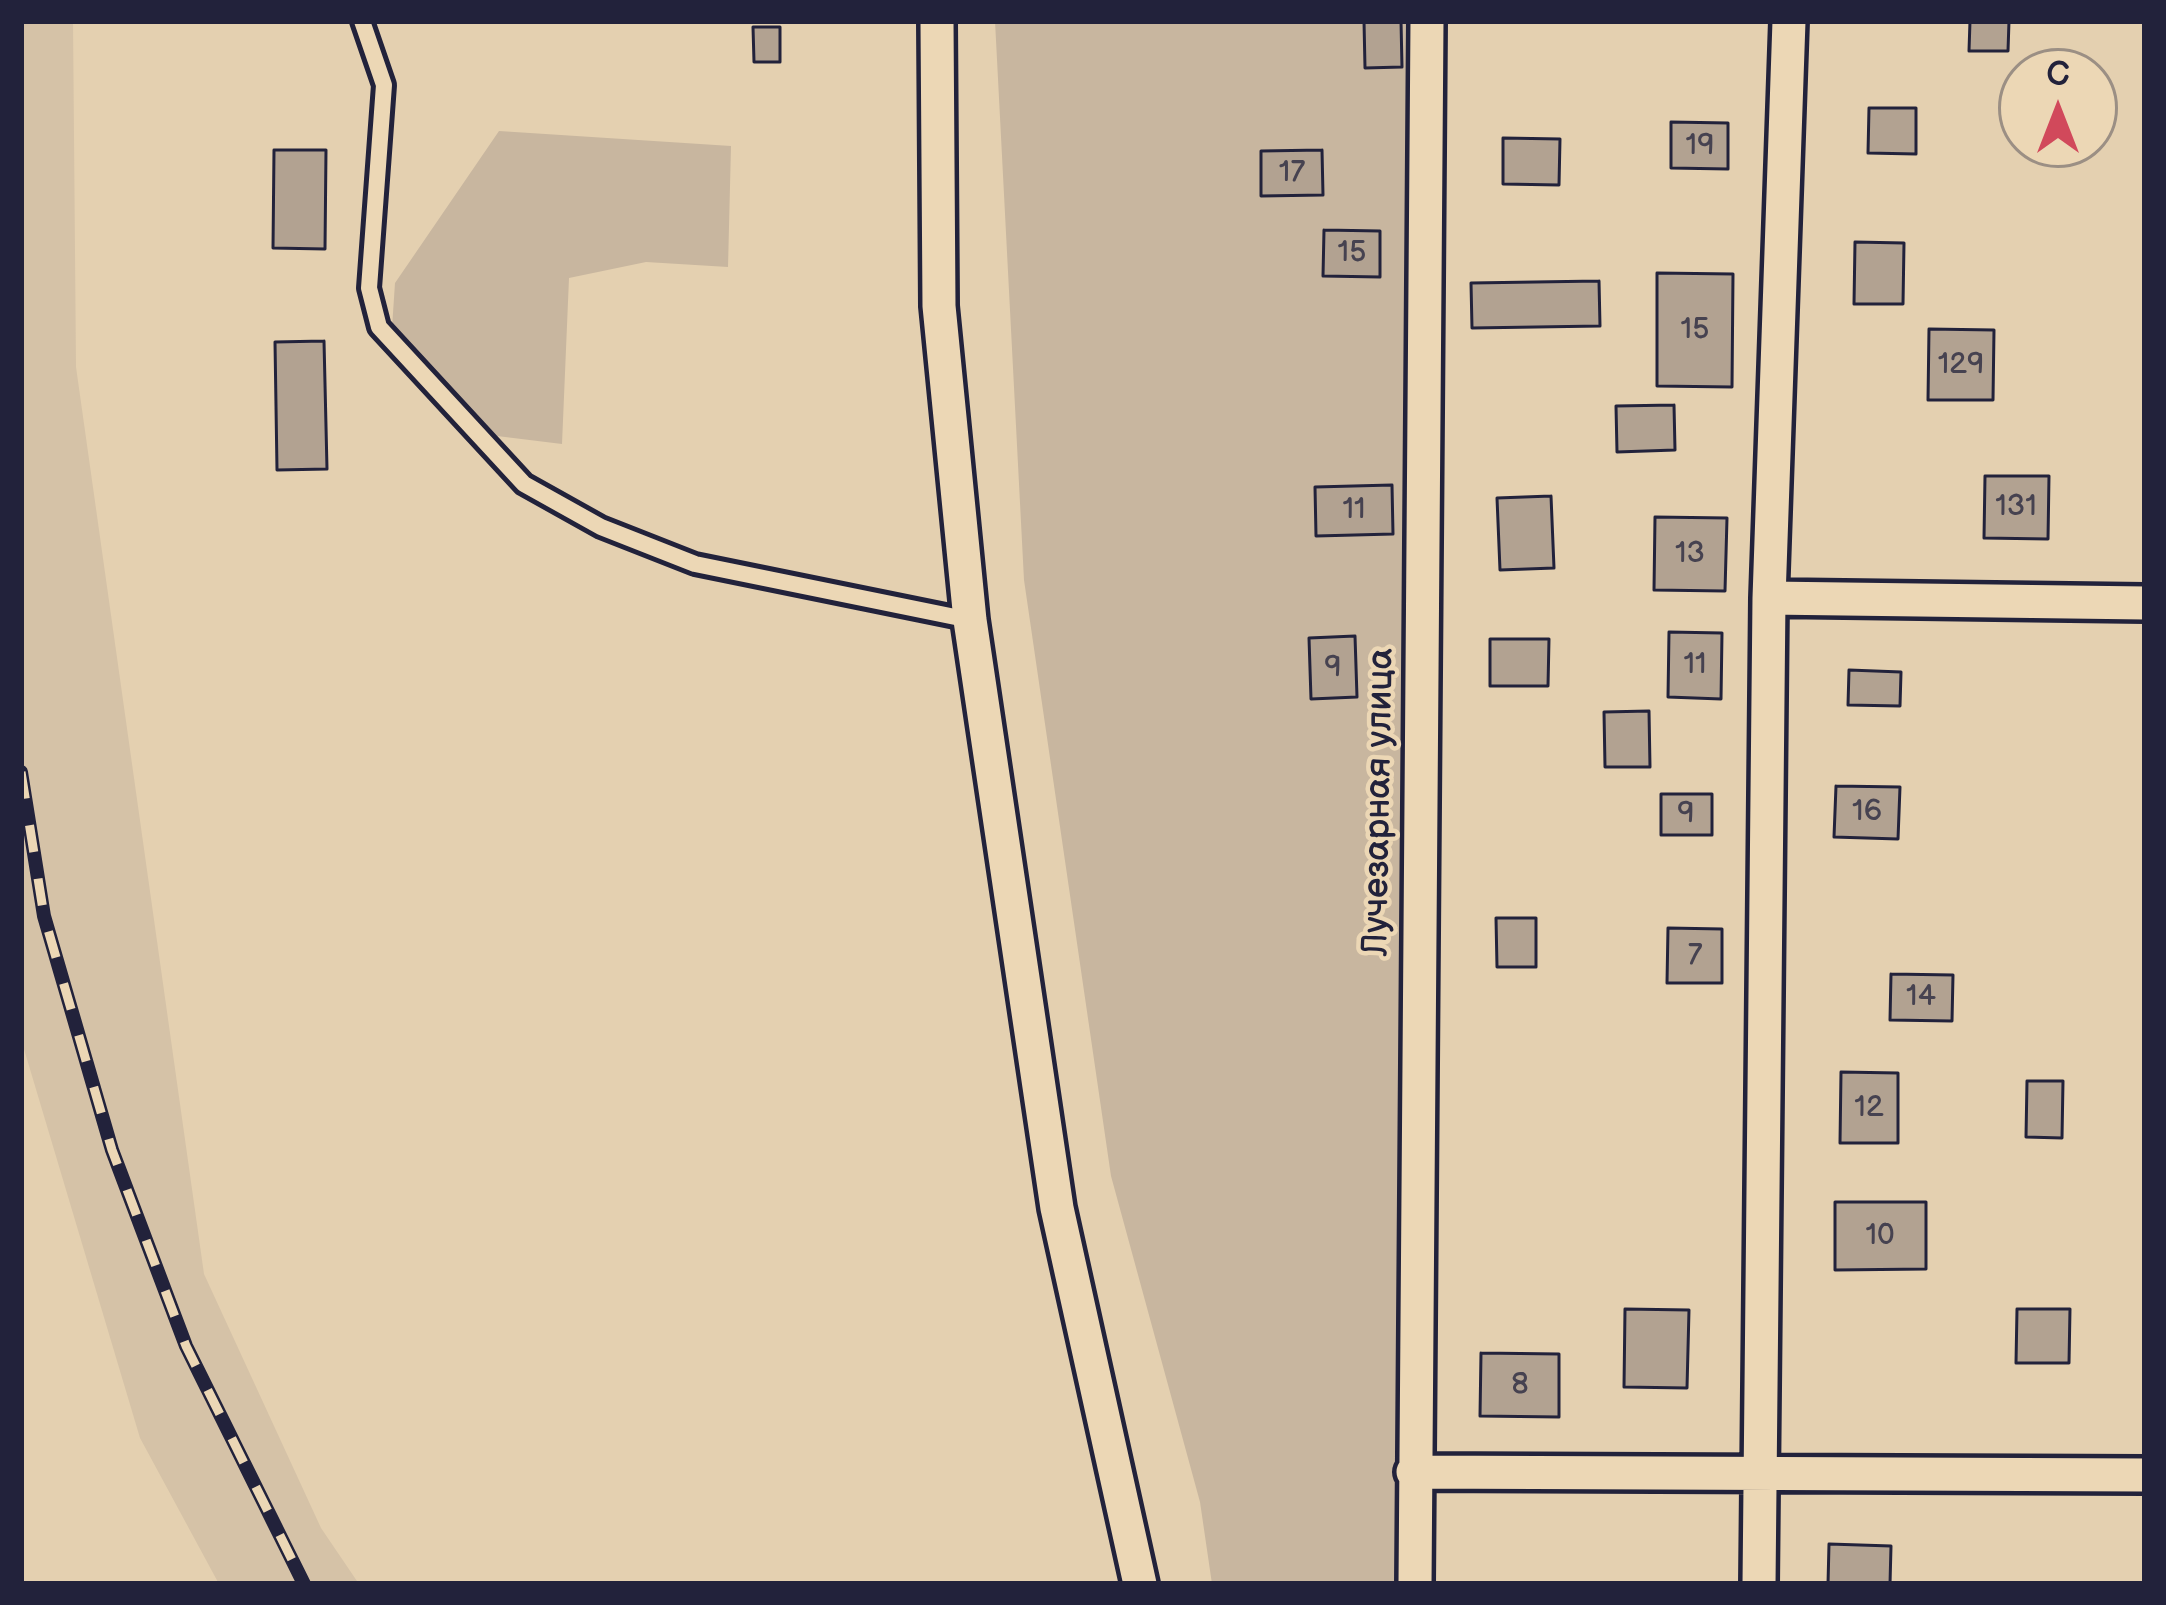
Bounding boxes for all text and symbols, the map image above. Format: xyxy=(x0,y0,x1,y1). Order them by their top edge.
north arrow xyxy=(1998,48,2118,168)
text: С xyxy=(2047,55,2069,95)
house number: 19 xyxy=(1686,128,1714,164)
house number: 17 xyxy=(1279,155,1305,191)
house number: 15 xyxy=(1338,235,1366,271)
house number: 15 xyxy=(1681,312,1709,348)
house number: 129 xyxy=(1938,347,1984,383)
house number: 131 xyxy=(1995,489,2037,525)
house number: 11 xyxy=(1342,492,1366,528)
house number: 13 xyxy=(1675,536,1705,572)
house number: 11 xyxy=(1683,647,1707,683)
street label: Лучезарная улица xyxy=(1356,648,1404,956)
house number: 9 xyxy=(1324,650,1342,686)
house number: 16 xyxy=(1852,794,1882,830)
house number: 9 xyxy=(1677,796,1695,832)
house number: 7 xyxy=(1688,938,1702,974)
house number: 14 xyxy=(1906,979,1936,1015)
house number: 12 xyxy=(1854,1090,1884,1126)
house number: 10 xyxy=(1865,1218,1895,1254)
house number: 8 xyxy=(1511,1367,1529,1403)

